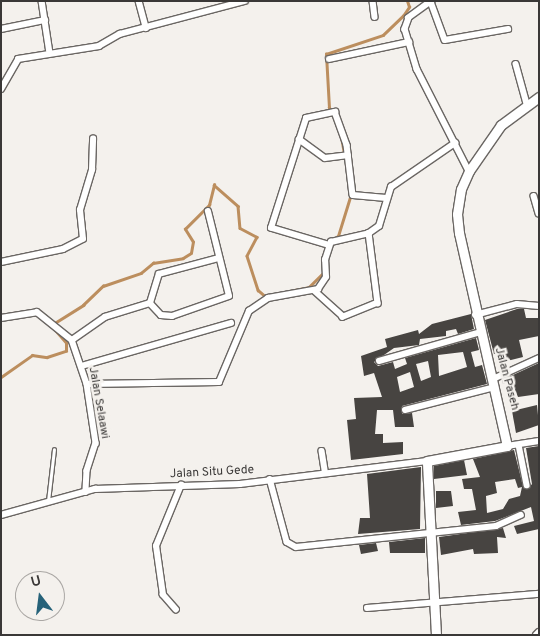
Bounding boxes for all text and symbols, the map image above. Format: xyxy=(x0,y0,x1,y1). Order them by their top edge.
street label: Jalan Paseh xyxy=(491,346,521,412)
street label: Jalan Selaawi xyxy=(85,366,111,440)
street label: Jalan Situ Gede xyxy=(170,464,254,482)
north arrow xyxy=(15,571,65,621)
text: U xyxy=(29,572,43,591)

